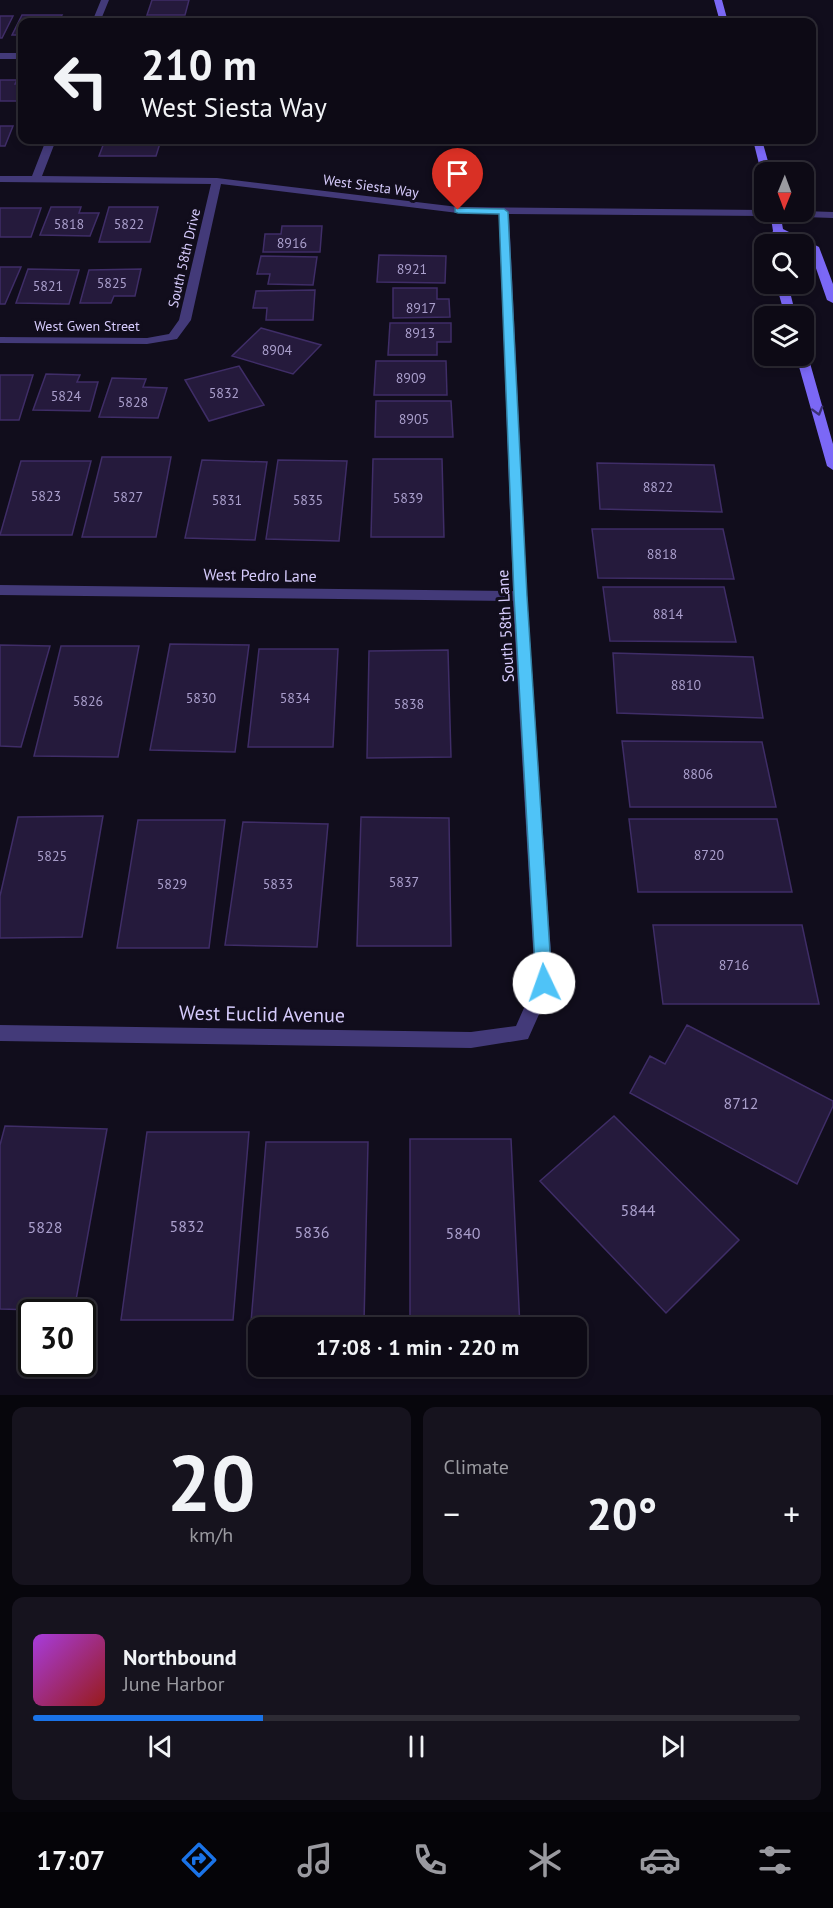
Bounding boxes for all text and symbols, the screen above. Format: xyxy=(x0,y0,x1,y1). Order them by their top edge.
text: 210 m xyxy=(141,37,257,92)
icon: left xyxy=(42,42,120,120)
text: West Siesta Way xyxy=(141,90,327,124)
pin xyxy=(432,148,483,210)
icon: arrive xyxy=(441,157,474,190)
north arrow xyxy=(754,162,814,222)
map controls xyxy=(754,162,814,366)
street label: West Siesta Way xyxy=(322,170,420,202)
street label: South 58th Drive xyxy=(164,207,204,309)
house number: 5818 xyxy=(54,215,84,233)
house number: 5822 xyxy=(114,215,144,233)
house number: 8916 xyxy=(277,234,307,252)
button: search xyxy=(754,234,814,294)
house number: 8921 xyxy=(397,260,427,278)
house number: 5825 xyxy=(97,274,127,292)
house number: 5821 xyxy=(33,277,63,295)
house number: 8917 xyxy=(406,299,436,317)
button: layers xyxy=(754,306,814,366)
street label: West Gwen Street xyxy=(34,317,140,335)
house number: 8913 xyxy=(405,324,435,342)
house number: 8904 xyxy=(262,341,293,359)
house number: 8909 xyxy=(396,369,426,387)
house number: 5832 xyxy=(209,384,239,402)
house number: 5824 xyxy=(51,387,82,405)
house number: 5828 xyxy=(118,393,148,411)
one-way arrow xyxy=(810,405,823,415)
house number: 8905 xyxy=(399,410,429,428)
house number: 8822 xyxy=(643,478,673,496)
house number: 5823 xyxy=(31,487,61,505)
house number: 5827 xyxy=(113,488,143,506)
house number: 5839 xyxy=(393,489,423,507)
house number: 5831 xyxy=(212,491,242,509)
house number: 5835 xyxy=(293,491,323,509)
house number: 8818 xyxy=(647,545,677,563)
street label: West Pedro Lane xyxy=(203,564,317,586)
street label: South 58th Lane xyxy=(492,569,518,683)
house number: 8814 xyxy=(653,605,684,623)
house number: 8810 xyxy=(671,676,702,694)
house number: 5830 xyxy=(186,689,217,707)
house number: 5834 xyxy=(280,689,311,707)
house number: 5826 xyxy=(73,692,103,710)
house number: 5838 xyxy=(394,695,424,713)
house number: 8806 xyxy=(683,765,713,783)
house number: 8720 xyxy=(694,846,725,864)
house number: 5825 xyxy=(37,847,67,865)
house number: 5837 xyxy=(389,873,419,891)
house number: 5829 xyxy=(157,875,187,893)
house number: 5833 xyxy=(263,875,293,893)
position arrow xyxy=(512,951,576,1015)
house number: 8716 xyxy=(719,956,749,974)
street label: West Euclid Avenue xyxy=(179,1000,345,1028)
house number: 8712 xyxy=(724,1093,758,1113)
house number: 5844 xyxy=(621,1200,656,1220)
house number: 5832 xyxy=(170,1216,204,1236)
house number: 5828 xyxy=(28,1217,62,1237)
house number: 5836 xyxy=(295,1222,329,1242)
house number: 5840 xyxy=(446,1223,481,1243)
speed limit sign: 30 xyxy=(18,1299,96,1377)
text: 17:08 · 1 min · 220 m xyxy=(316,1333,519,1361)
text: 20 xyxy=(167,1432,255,1533)
text: Climate xyxy=(444,1454,509,1480)
text: 20° xyxy=(586,1484,657,1542)
text: − xyxy=(444,1492,460,1535)
text: + xyxy=(783,1492,800,1535)
text: km/h xyxy=(189,1522,233,1548)
text: Northbound xyxy=(123,1643,237,1671)
text: June Harbor xyxy=(123,1671,225,1697)
icon: previous xyxy=(144,1730,177,1763)
icon: pause xyxy=(400,1730,433,1763)
icon: next xyxy=(656,1730,689,1763)
icon: directions xyxy=(178,1839,220,1881)
icon: music xyxy=(294,1839,336,1881)
icon: phone xyxy=(409,1839,451,1881)
icon: climate xyxy=(524,1839,566,1881)
icon: car xyxy=(639,1839,681,1881)
icon: filters xyxy=(754,1839,796,1881)
text: 17:07 xyxy=(37,1843,105,1877)

